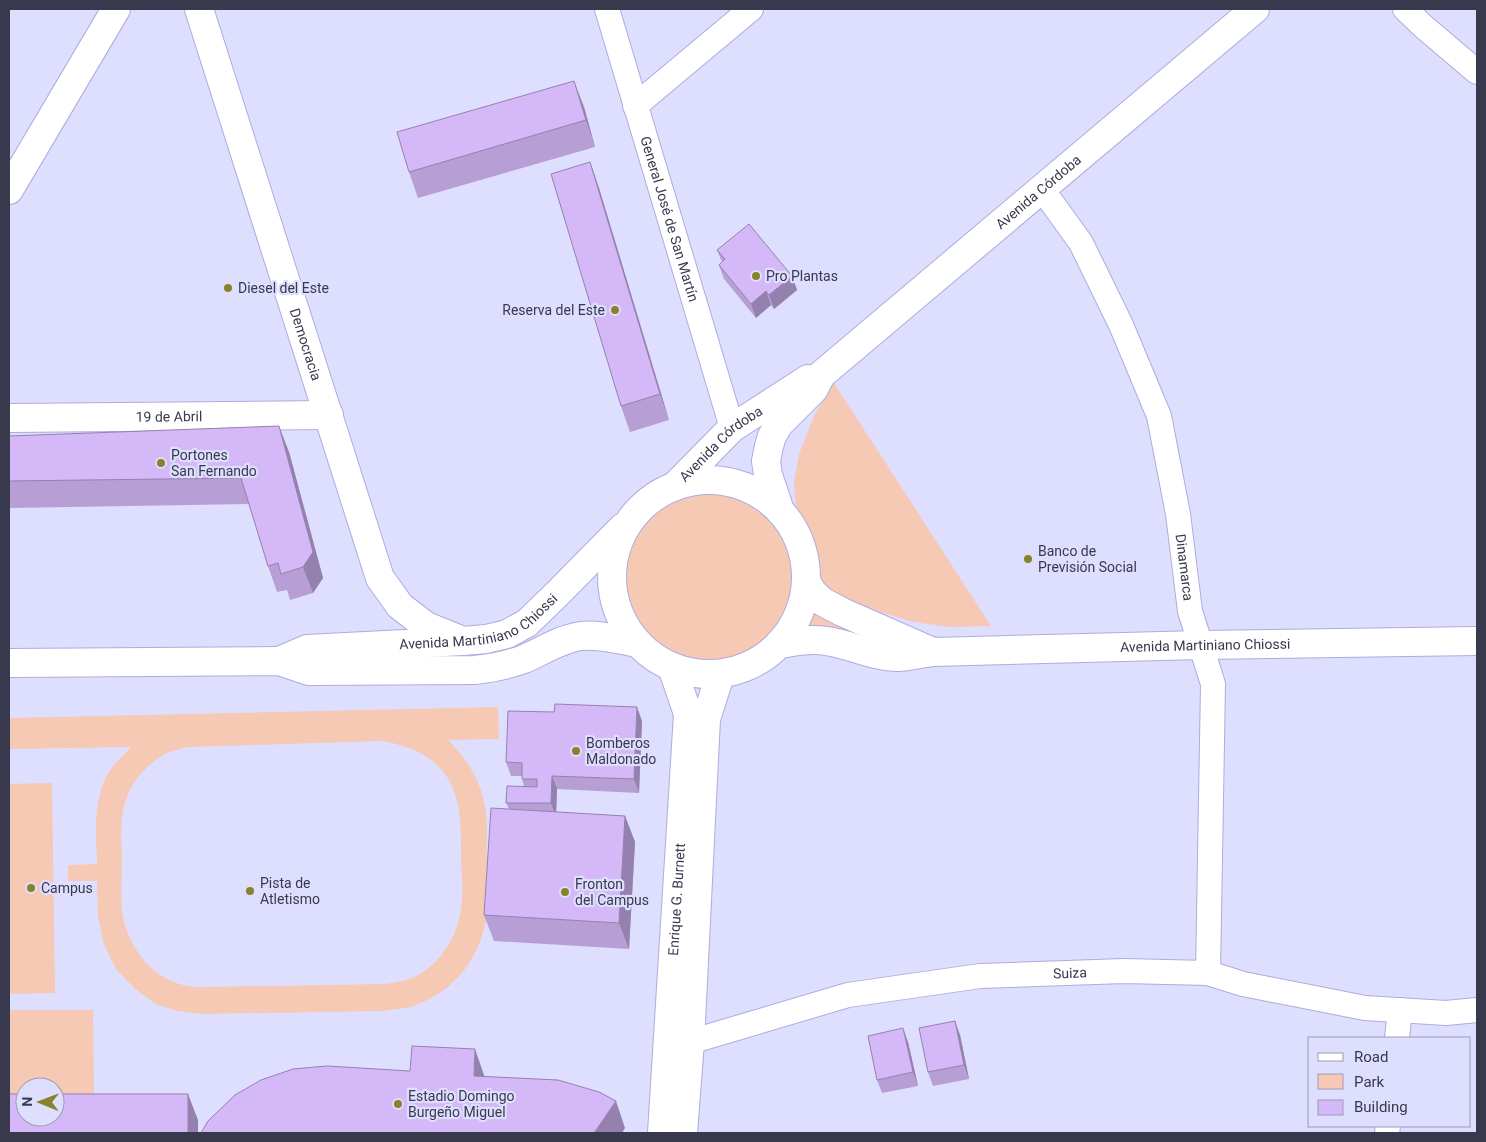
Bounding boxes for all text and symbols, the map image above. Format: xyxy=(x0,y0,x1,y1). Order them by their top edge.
street label: General José de San Martín xyxy=(637,134,702,303)
street label: Avenida Córdoba xyxy=(992,151,1084,232)
place label: Pro Plantas xyxy=(766,268,838,284)
marker: Pro Plantas xyxy=(750,270,762,282)
place label: Diesel del Este xyxy=(238,280,329,296)
marker: Diesel del Este xyxy=(222,282,234,294)
place label: Reserva del Este xyxy=(502,302,605,318)
marker: Reserva del Este xyxy=(609,304,621,316)
street label: Democracia xyxy=(287,306,325,382)
street label: Avenida Córdoba xyxy=(676,403,765,485)
street label: 19 de Abril xyxy=(136,408,202,425)
place label: Portones San Fernando xyxy=(171,447,257,479)
marker: Portones San Fernando xyxy=(155,457,167,469)
street label: Dinamarca xyxy=(1173,533,1197,602)
place label: Banco de Previsión Social xyxy=(1038,543,1137,575)
marker: Banco de Previsión Social xyxy=(1022,553,1034,565)
street label: Avenida Martiniano Chiossi xyxy=(399,590,561,652)
street label: Avenida Martiniano Chiossi xyxy=(1120,636,1290,655)
place label: Bomberos Maldonado xyxy=(586,735,656,767)
marker: Bomberos Maldonado xyxy=(570,745,582,757)
street label: Enrique G. Burnett xyxy=(665,842,688,956)
place label: Pista de Atletismo xyxy=(260,875,320,907)
place label: Fronton del Campus xyxy=(575,876,649,908)
place label: Campus xyxy=(41,880,93,896)
marker: Campus xyxy=(25,882,37,894)
marker: Pista de Atletismo xyxy=(244,885,256,897)
marker: Fronton del Campus xyxy=(559,886,571,898)
street label: Suiza xyxy=(1053,964,1087,981)
legend xyxy=(1308,1037,1471,1127)
text: Road xyxy=(1354,1048,1388,1066)
text: Park xyxy=(1354,1073,1385,1091)
north arrow xyxy=(15,1077,65,1127)
place label: Estadio Domingo Burgeño Miguel xyxy=(408,1088,515,1120)
text: N xyxy=(19,1097,35,1107)
marker: Estadio Domingo Burgeño Miguel xyxy=(392,1098,404,1110)
text: Building xyxy=(1354,1098,1408,1116)

